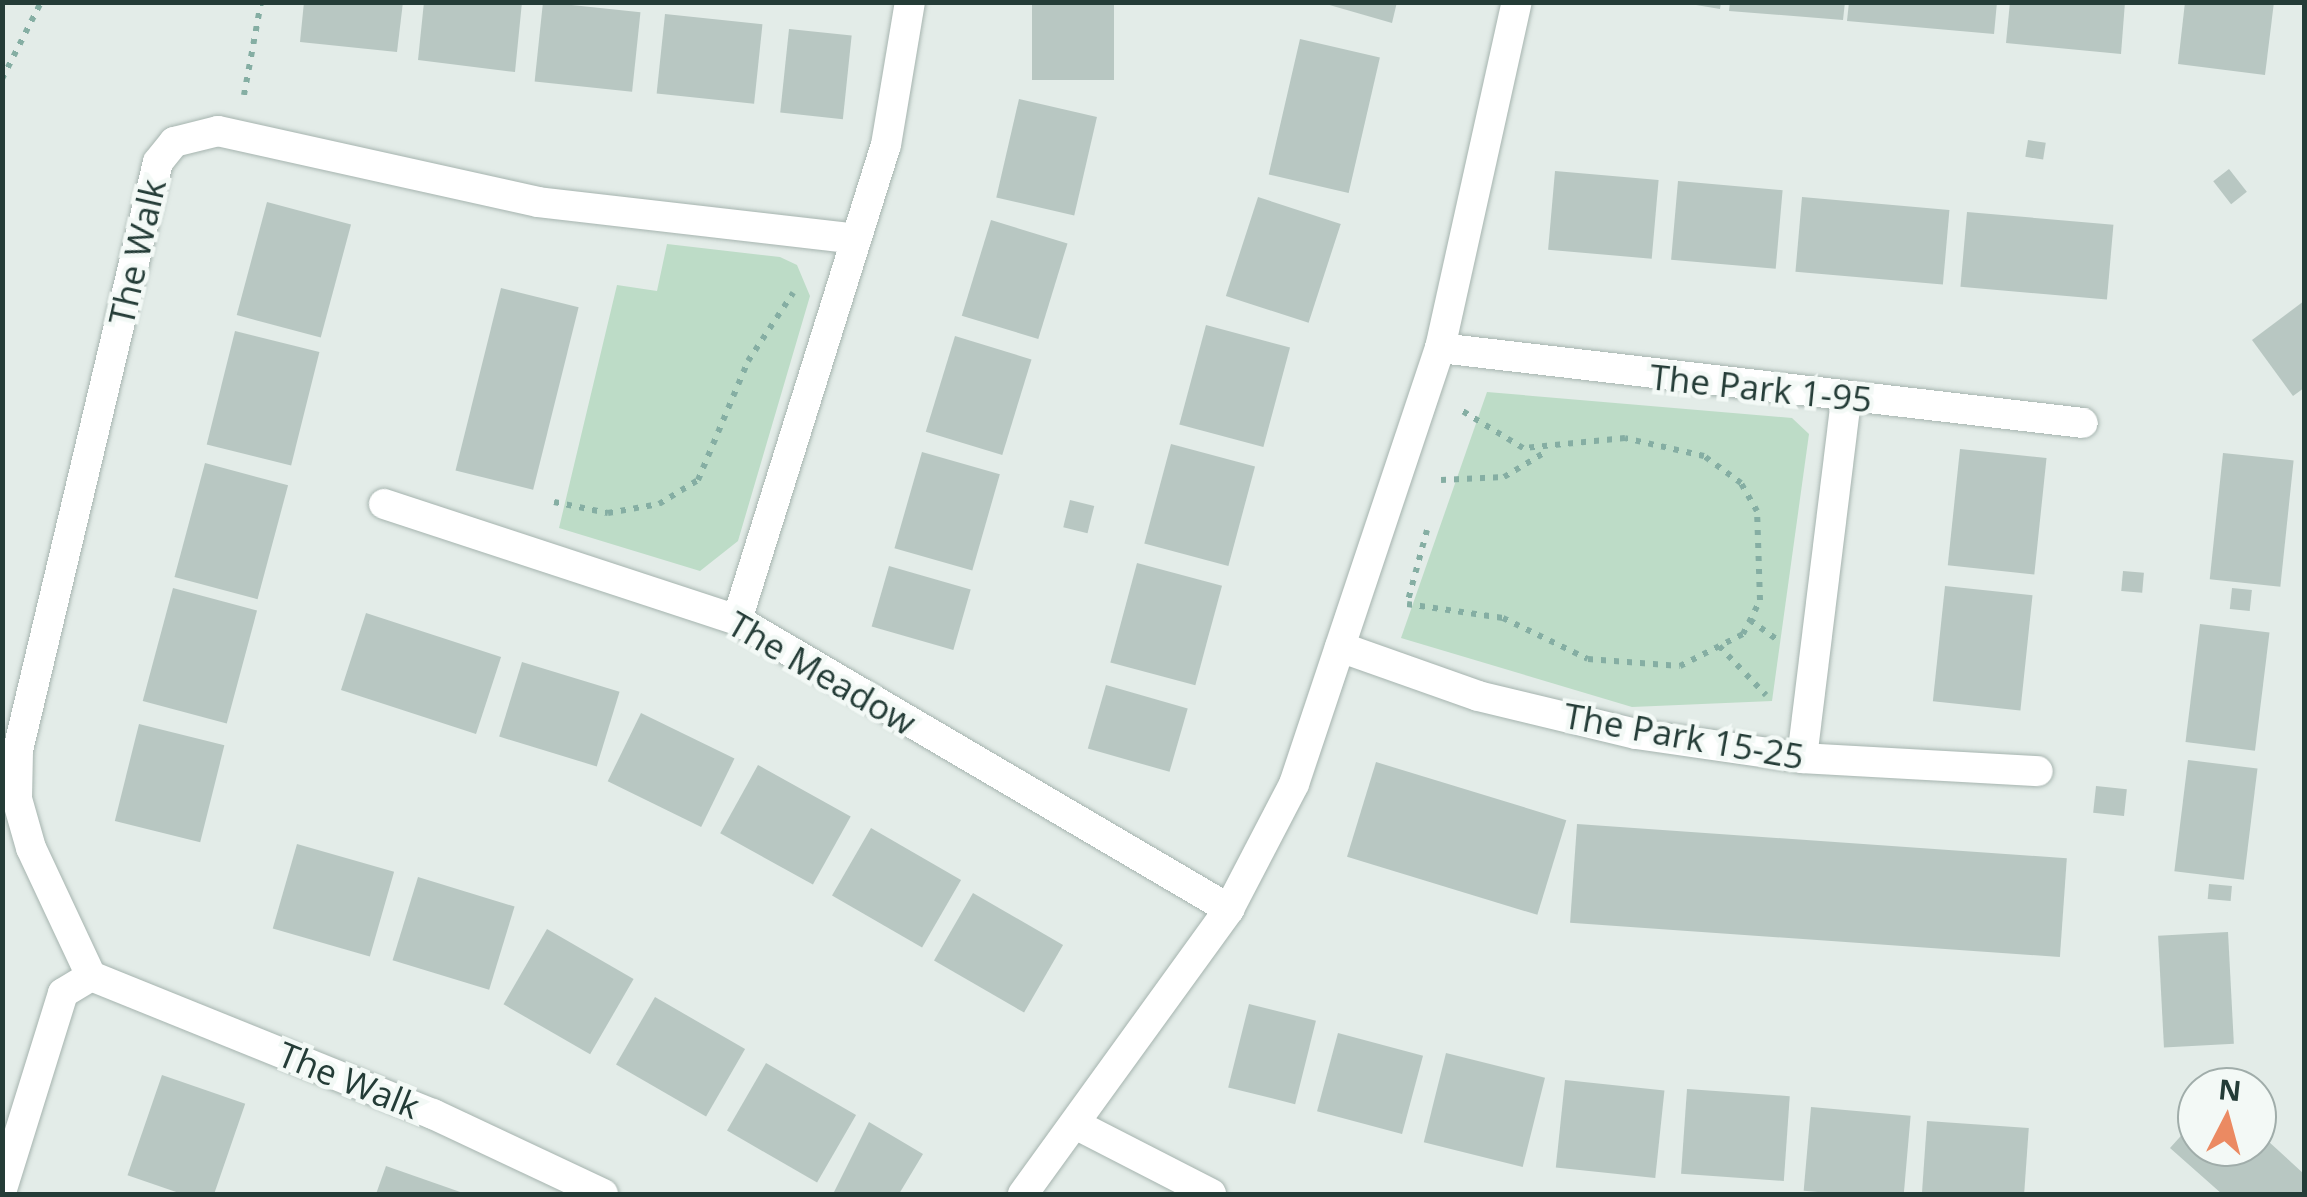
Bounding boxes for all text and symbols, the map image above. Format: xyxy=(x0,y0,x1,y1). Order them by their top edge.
street label: The Walk xyxy=(100,175,174,329)
street label: The Park 1-95 xyxy=(1648,355,1874,421)
street label: The Meadow xyxy=(721,602,923,744)
street label: The Park 15-25 xyxy=(1561,694,1807,778)
street label: The Walk xyxy=(272,1033,426,1127)
north arrow xyxy=(2177,1067,2277,1167)
text: N xyxy=(2217,1069,2243,1109)

